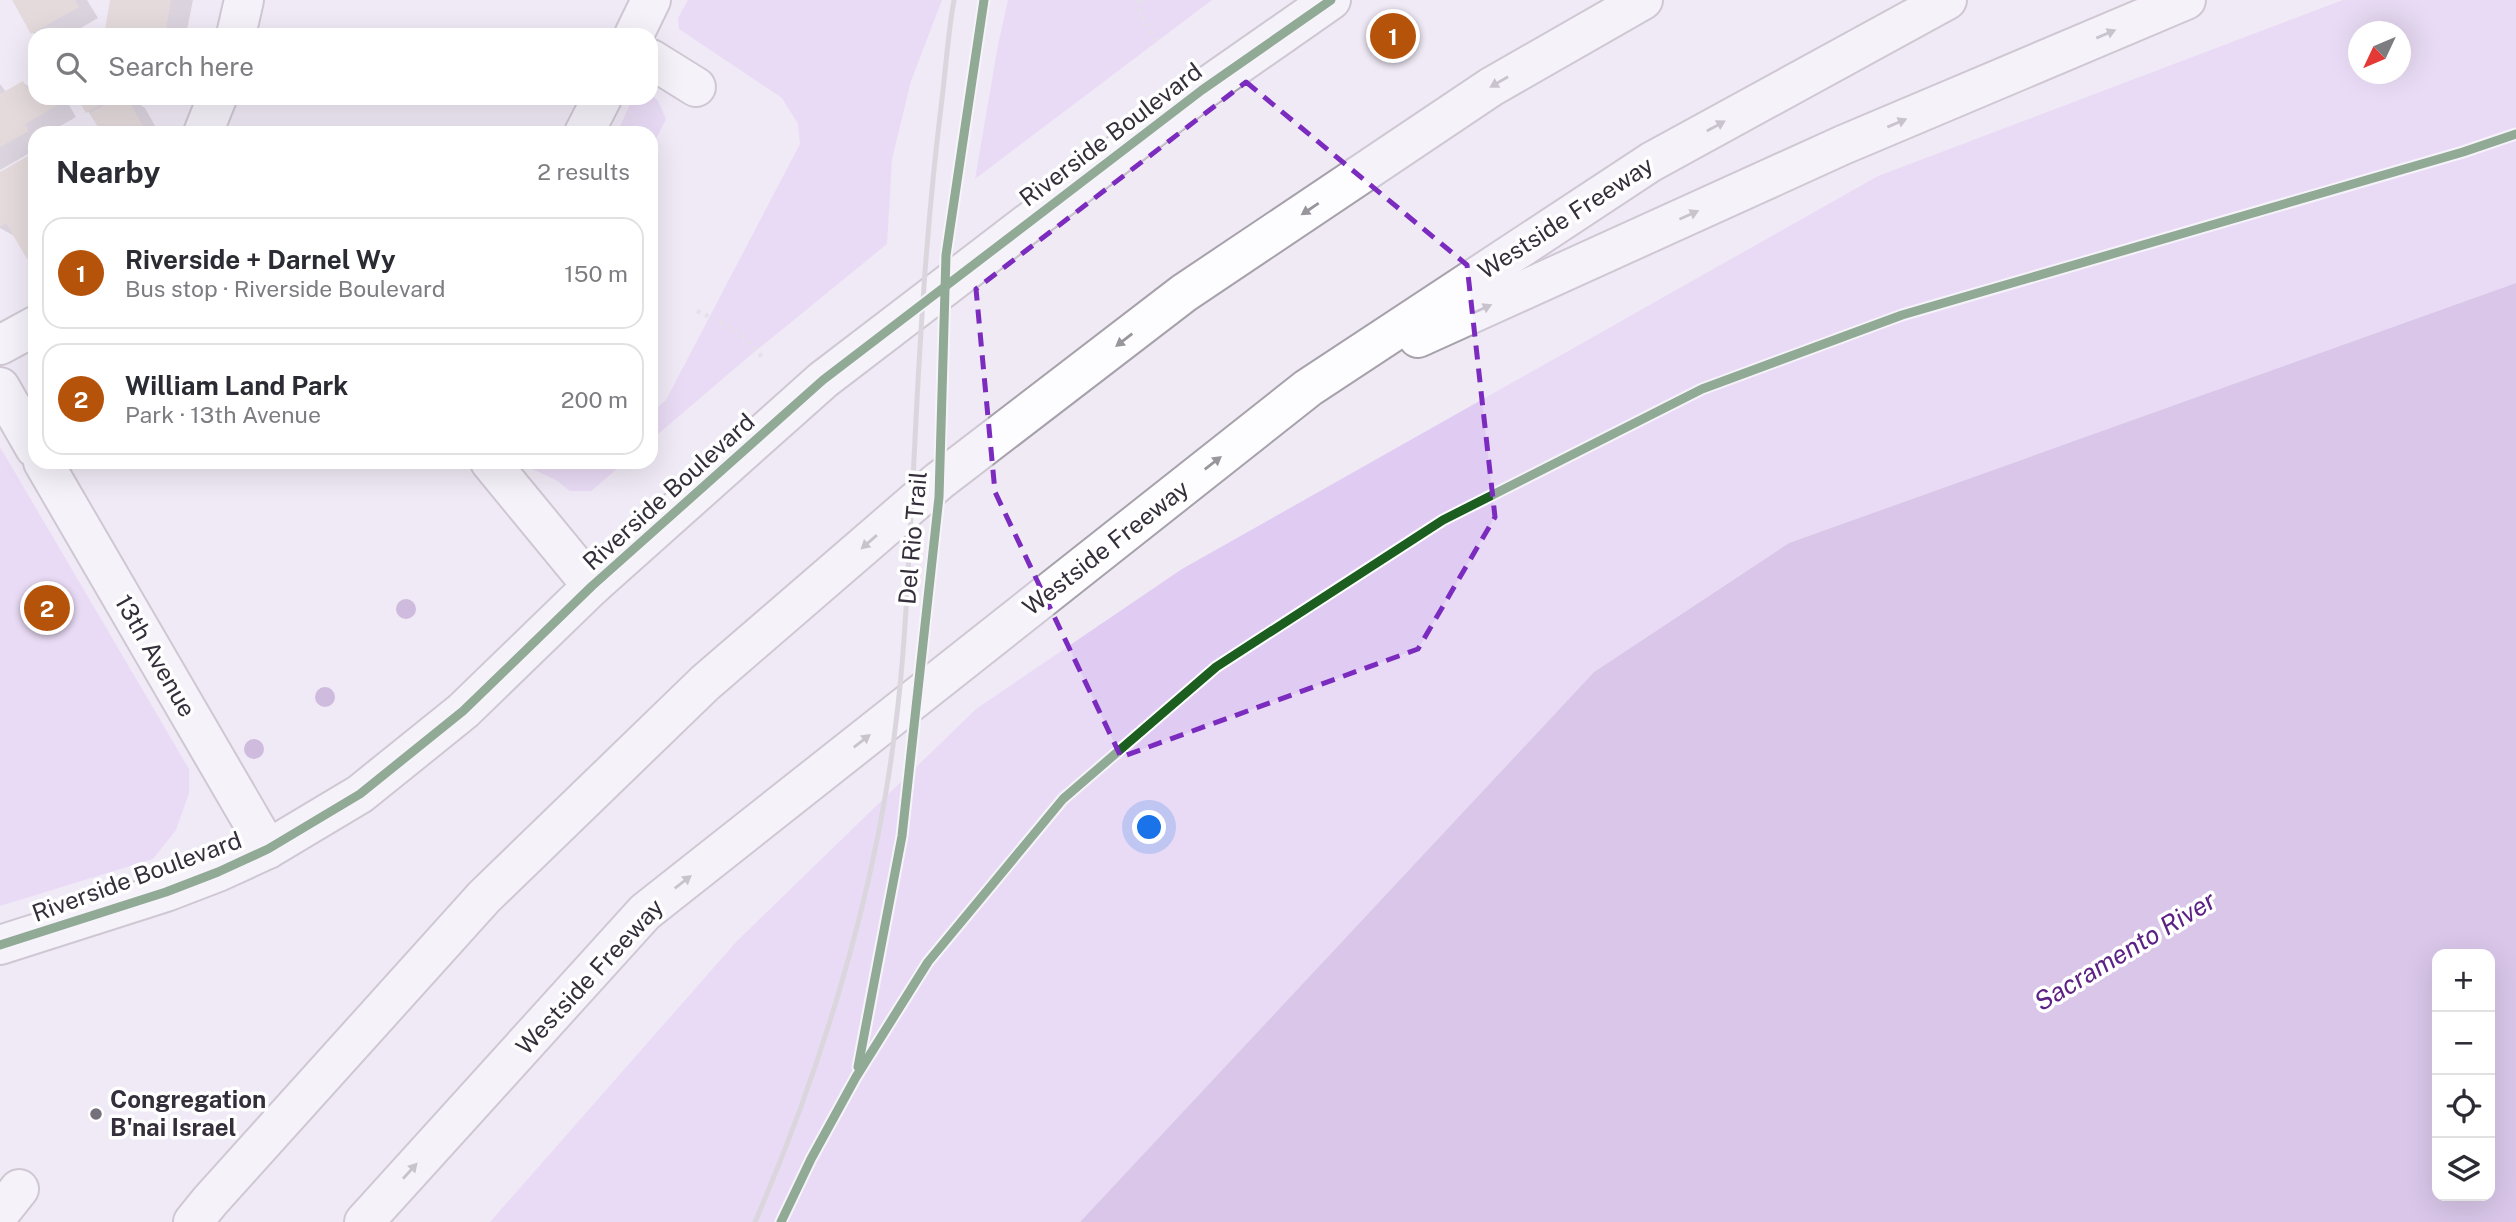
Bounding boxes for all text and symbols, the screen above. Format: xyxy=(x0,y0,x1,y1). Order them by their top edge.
pin: 1 xyxy=(1370,10,1416,62)
north arrow xyxy=(2348,21,2411,84)
search box xyxy=(28,28,658,105)
one-way arrow xyxy=(2096,28,2117,39)
icon: search xyxy=(52,48,90,86)
text: Search here xyxy=(108,51,254,82)
street label: Riverside Boulevard xyxy=(1014,57,1207,212)
one-way arrow xyxy=(1489,76,1508,89)
one-way arrow xyxy=(1887,117,1908,128)
one-way arrow xyxy=(1706,120,1726,132)
street label: Westside Freeway xyxy=(1473,150,1658,284)
text: Nearby xyxy=(56,154,160,190)
text: 2 results xyxy=(537,158,630,185)
one-way arrow xyxy=(1300,202,1319,215)
one-way arrow xyxy=(1679,209,1699,221)
text: Riverside + Darnel Wy xyxy=(125,244,396,275)
text: 1 xyxy=(76,260,86,287)
text: 150 m xyxy=(564,260,628,287)
text: Bus stop · Riverside Boulevard xyxy=(125,275,445,302)
one-way arrow xyxy=(1472,303,1492,315)
one-way arrow xyxy=(1115,332,1133,347)
text: William Land Park xyxy=(125,370,348,401)
text: 2 xyxy=(74,386,88,413)
text: 200 m xyxy=(561,386,628,413)
text: Park · 13th Avenue xyxy=(125,401,321,428)
street label: Riverside Boulevard xyxy=(577,407,760,576)
one-way arrow xyxy=(1204,456,1222,470)
street label: Del Rio Trail xyxy=(892,470,932,606)
street label: Westside Freeway xyxy=(1017,474,1194,621)
one-way arrow xyxy=(860,534,877,549)
pin: 2 xyxy=(24,582,70,634)
street label: 13th Avenue xyxy=(110,589,202,722)
one-way arrow xyxy=(852,733,870,748)
your location xyxy=(1132,810,1166,844)
street label: Riverside Boulevard xyxy=(28,825,245,927)
one-way arrow xyxy=(675,875,692,890)
water label: Sacramento River xyxy=(2028,884,2221,1017)
street label: Westside Freeway xyxy=(510,893,669,1060)
map controls xyxy=(2432,949,2495,1201)
button: + xyxy=(2432,949,2495,1012)
button: − xyxy=(2432,1012,2495,1075)
button: locate xyxy=(2432,1075,2495,1138)
place label: Congregation B'nai Israel xyxy=(110,1085,266,1141)
marker: Congregation B'nai Israel xyxy=(88,1106,104,1122)
button: layers xyxy=(2432,1138,2495,1201)
one-way arrow xyxy=(401,1163,417,1180)

